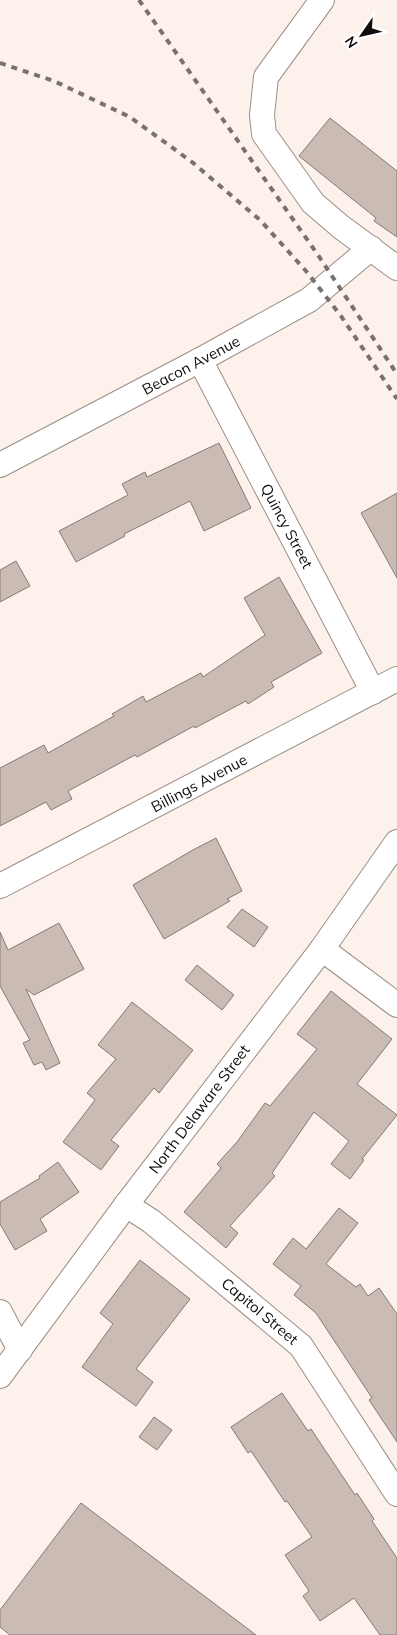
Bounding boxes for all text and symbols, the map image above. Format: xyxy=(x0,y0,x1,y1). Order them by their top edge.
north arrow xyxy=(337,10,387,60)
text: N xyxy=(341,33,362,52)
street label: Beacon Avenue xyxy=(139,331,243,399)
street label: Quincy Street xyxy=(257,480,317,572)
street label: Billings Avenue xyxy=(148,750,250,816)
street label: North Delaware Street xyxy=(144,1041,254,1177)
street label: Capitol Street xyxy=(218,1273,302,1349)

